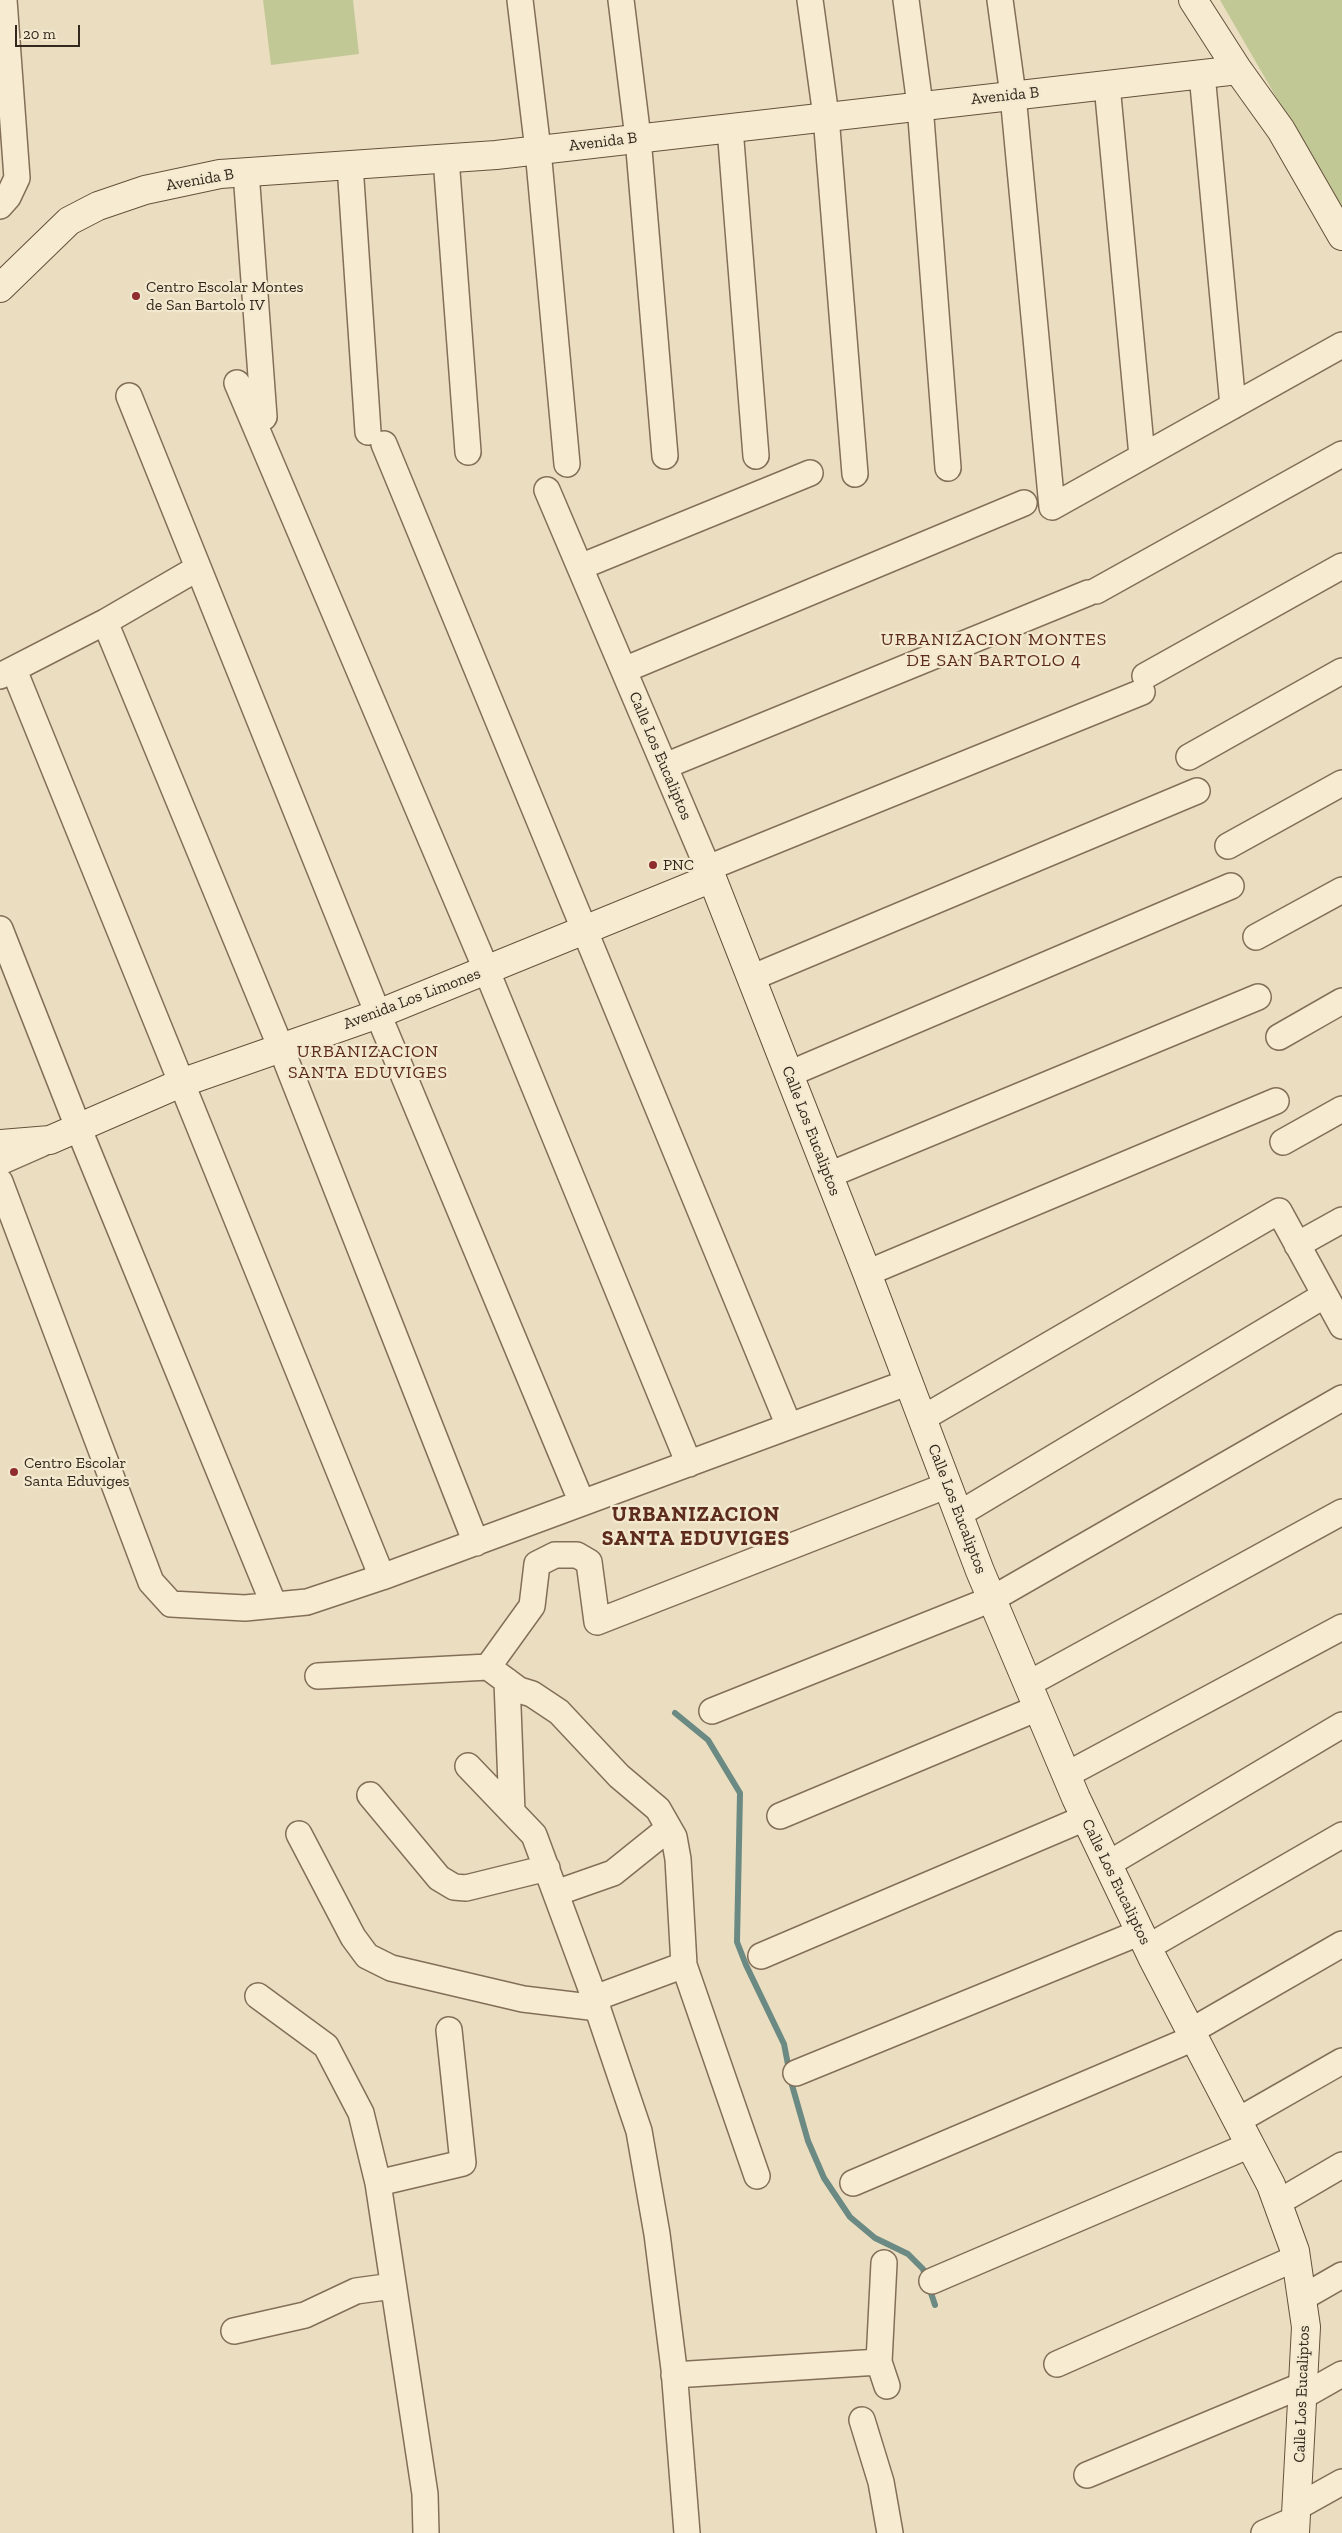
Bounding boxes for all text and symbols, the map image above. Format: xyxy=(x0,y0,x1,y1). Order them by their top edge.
scale bar xyxy=(18,15,82,47)
text: 20 m xyxy=(23,25,56,43)
street label: Avenida B xyxy=(970,83,1040,109)
street label: Avenida B xyxy=(568,128,638,156)
street label: Avenida B xyxy=(165,165,235,195)
place label: Centro Escolar Montes de San Bartolo IV xyxy=(146,277,303,315)
marker: Centro Escolar Montes de San Bartolo IV xyxy=(130,290,142,302)
district label: URBANIZACION MONTES DE SAN BARTOLO 4 xyxy=(878,629,1110,672)
street label: Calle Los Eucaliptos xyxy=(624,689,696,823)
place label: PNC xyxy=(663,855,694,875)
marker: PNC xyxy=(647,859,659,871)
street label: Avenida Los Limones xyxy=(341,964,483,1034)
district label: URBANIZACION SANTA EDUVIGES xyxy=(286,1041,450,1084)
street label: Calle Los Eucaliptos xyxy=(777,1063,845,1199)
street label: Calle Los Eucaliptos xyxy=(923,1441,991,1577)
place label: Centro Escolar Santa Eduviges xyxy=(24,1453,130,1491)
marker: Centro Escolar Santa Eduviges xyxy=(8,1466,20,1478)
district label: URBANIZACION SANTA EDUVIGES xyxy=(600,1502,792,1552)
street label: Calle Los Eucaliptos xyxy=(1077,1816,1155,1948)
street label: Calle Los Eucaliptos xyxy=(1290,2325,1314,2463)

